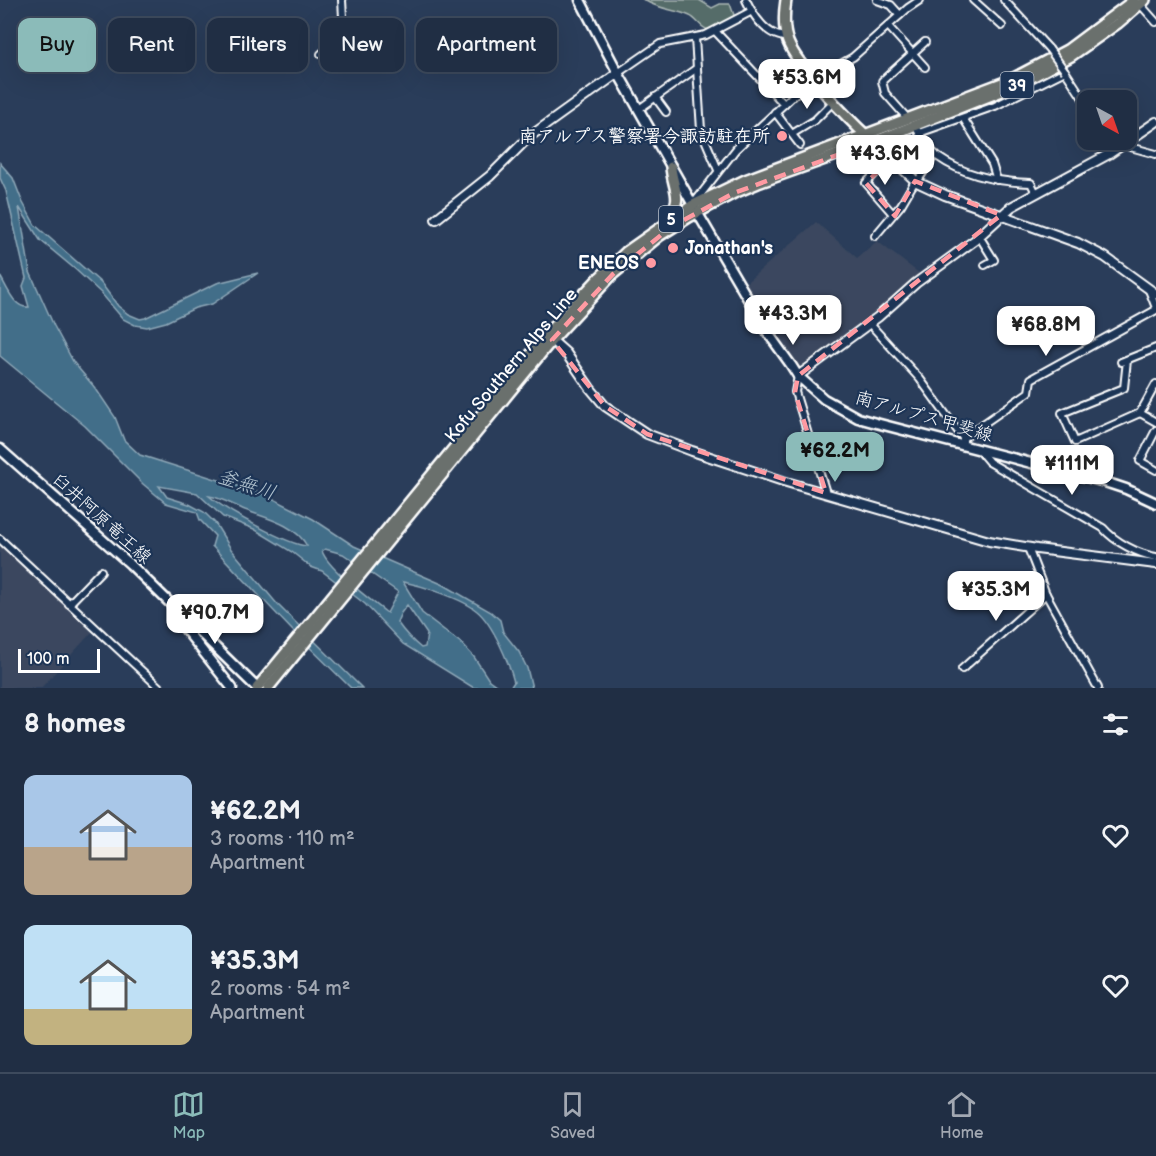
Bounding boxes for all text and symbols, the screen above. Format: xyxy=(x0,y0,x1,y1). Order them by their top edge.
chip: Buy xyxy=(18,18,96,72)
chip: Rent xyxy=(108,18,195,72)
chip: Filters xyxy=(207,18,308,72)
chip: New xyxy=(320,18,404,72)
chip: Apartment xyxy=(416,18,557,72)
pin: ¥53.6M xyxy=(758,59,856,110)
text: ¥53.6M xyxy=(772,66,842,90)
road number: 39 xyxy=(1000,72,1034,98)
north arrow xyxy=(1077,90,1137,150)
map controls xyxy=(1077,90,1137,150)
place label: 南アルプス警察署今諏訪駐在所 xyxy=(519,126,770,147)
marker: 南アルプス警察署今諏訪駐在所 xyxy=(775,129,789,143)
pin: ¥43.6M xyxy=(836,135,934,186)
text: ¥43.6M xyxy=(850,142,920,166)
road number: 5 xyxy=(659,206,683,232)
place label: Jonathan's xyxy=(685,238,773,259)
marker: Jonathan's xyxy=(666,241,680,255)
place label: ENEOS xyxy=(578,253,639,274)
marker: ENEOS xyxy=(644,256,658,270)
street label: Kofu Southern Alps Line xyxy=(441,284,582,447)
pin: ¥43.3M xyxy=(744,295,842,346)
text: ¥43.3M xyxy=(758,302,828,326)
pin: ¥68.8M xyxy=(997,306,1095,357)
text: ¥68.8M xyxy=(1011,313,1081,337)
street label: 南アルプス甲斐線 xyxy=(853,387,995,446)
pin: ¥62.2M xyxy=(786,432,884,483)
text: ¥62.2M xyxy=(800,439,870,463)
pin: ¥111M xyxy=(1030,445,1114,496)
text: ¥111M xyxy=(1045,452,1099,476)
water label: 釜無川 xyxy=(214,464,279,506)
street label: 臼井阿原竜王線 xyxy=(48,468,156,568)
pin: ¥35.3M xyxy=(947,571,1045,622)
text: ¥35.3M xyxy=(962,578,1030,602)
pin: ¥90.7M xyxy=(166,594,264,645)
text: ¥90.7M xyxy=(180,601,250,625)
scale bar xyxy=(18,646,100,674)
text: 100 m xyxy=(27,650,70,669)
icon: filters xyxy=(1099,708,1132,741)
text: 8 homes xyxy=(24,709,126,740)
text: ¥62.2M xyxy=(210,796,301,827)
icon: home xyxy=(72,799,144,871)
icon: heart xyxy=(1099,819,1132,852)
text: 3 rooms · 110 m² xyxy=(210,827,355,851)
text: Apartment xyxy=(210,851,305,875)
text: ¥35.3M xyxy=(210,946,300,977)
icon: home xyxy=(72,949,144,1021)
icon: heart xyxy=(1099,969,1132,1002)
text: 2 rooms · 54 m² xyxy=(210,977,350,1001)
text: Apartment xyxy=(210,1001,305,1025)
tab: Map xyxy=(172,1088,205,1143)
tab: Saved xyxy=(550,1088,595,1143)
tab: Home xyxy=(940,1088,984,1143)

